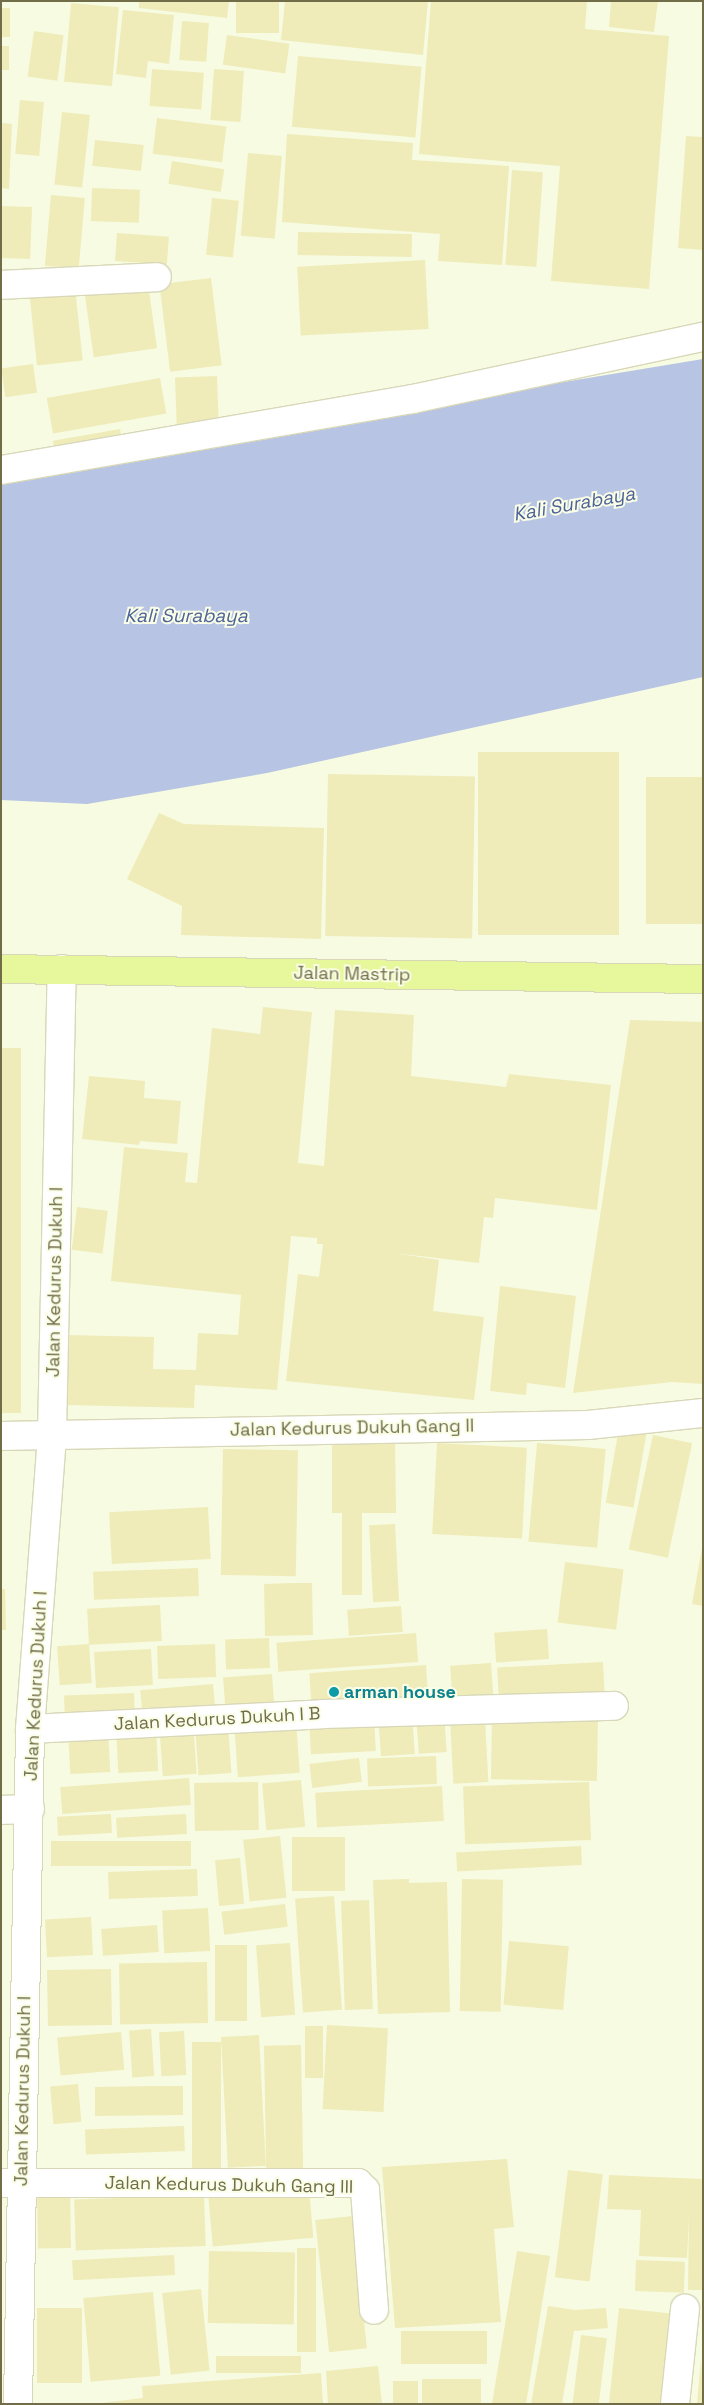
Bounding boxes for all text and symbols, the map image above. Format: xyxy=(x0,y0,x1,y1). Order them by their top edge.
water label: Kali Surabaya xyxy=(511,482,637,526)
water label: Kali Surabaya xyxy=(124,605,248,627)
street label: Jalan Mastrip xyxy=(293,962,411,986)
street label: Jalan Kedurus Dukuh I xyxy=(43,1187,67,1377)
street label: Jalan Kedurus Dukuh Gang II xyxy=(230,1415,474,1441)
street label: Jalan Kedurus Dukuh I xyxy=(20,1590,52,1782)
place label: arman house xyxy=(344,1681,456,1703)
marker: arman house xyxy=(328,1686,340,1698)
street label: Jalan Kedurus Dukuh I B xyxy=(113,1703,321,1735)
street label: Jalan Kedurus Dukuh I xyxy=(11,1996,35,2186)
street label: Jalan Kedurus Dukuh Gang III xyxy=(104,2172,354,2198)

